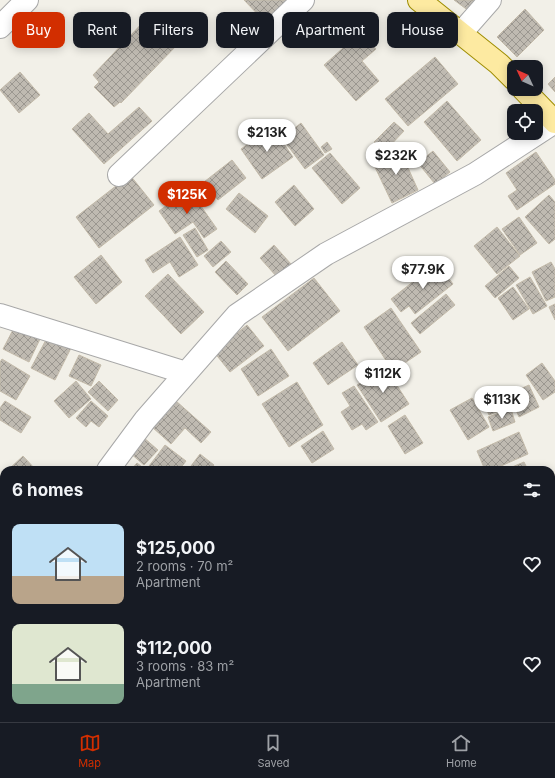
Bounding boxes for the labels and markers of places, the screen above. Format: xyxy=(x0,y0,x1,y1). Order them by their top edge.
pin: $213K xyxy=(239,119,295,153)
pin: $232K xyxy=(368,142,424,176)
pin: $125K xyxy=(159,181,215,215)
pin: $77.9K xyxy=(390,256,456,290)
pin: $112K xyxy=(355,360,411,394)
pin: $113K xyxy=(474,386,530,420)

